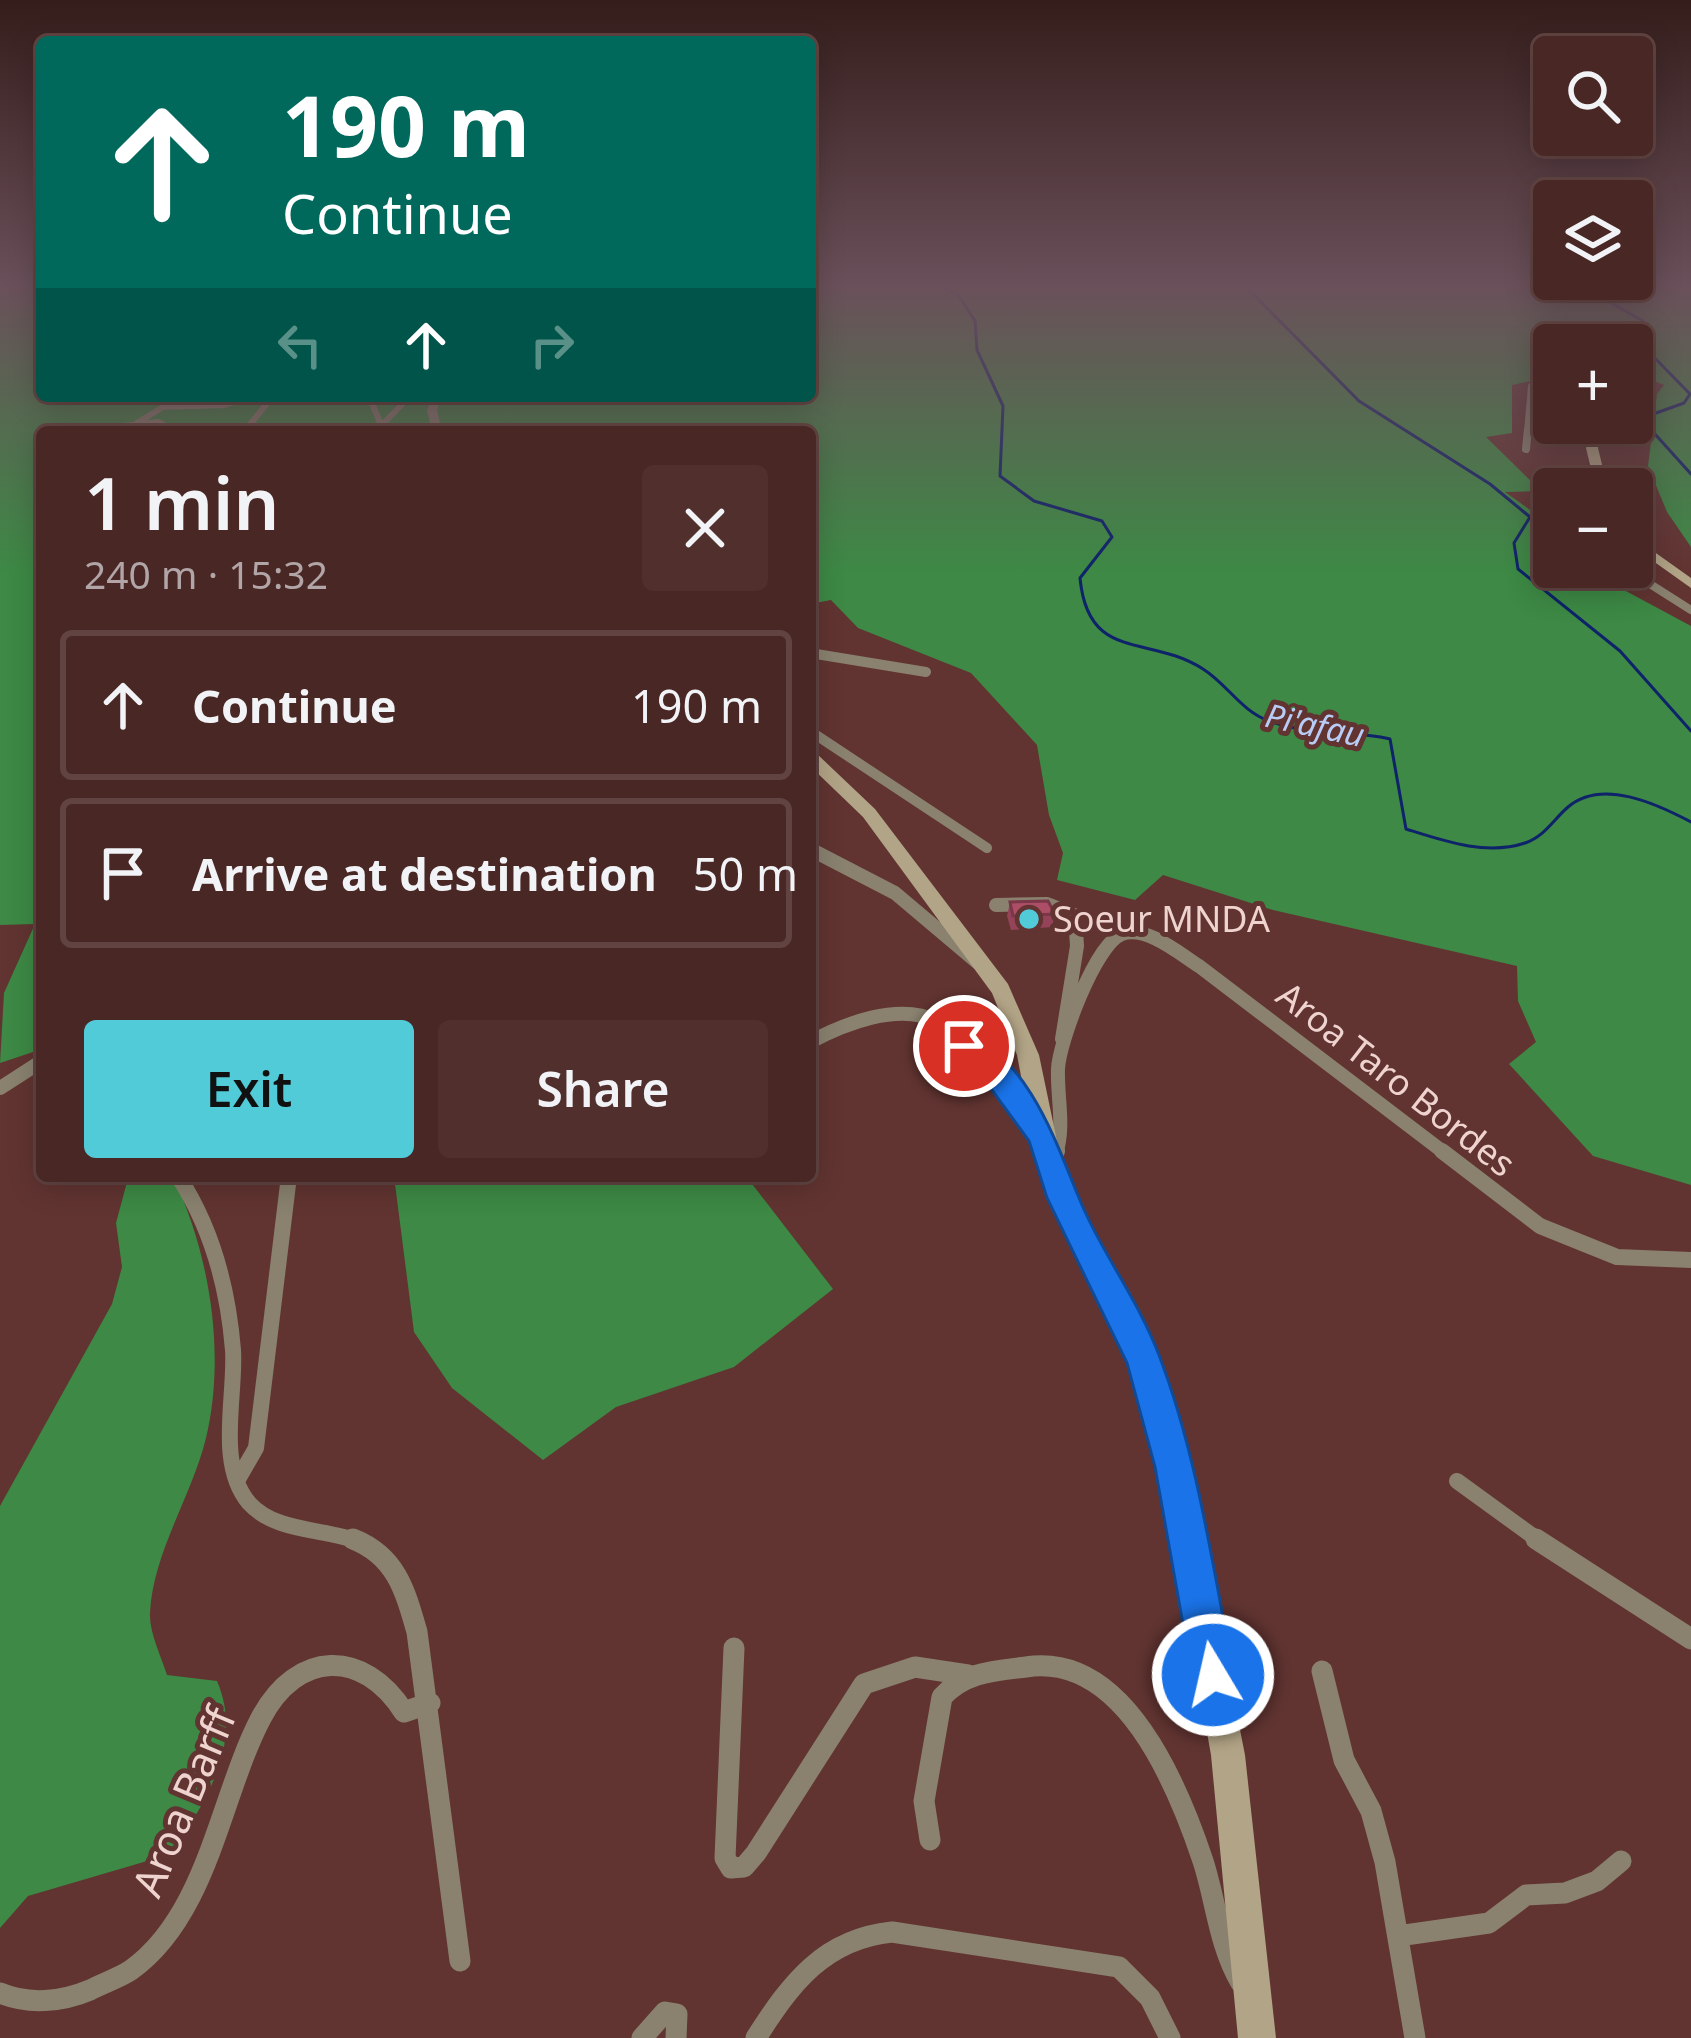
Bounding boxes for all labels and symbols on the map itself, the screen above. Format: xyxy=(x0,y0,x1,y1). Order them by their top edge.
water label: Pi'afau xyxy=(1261,692,1369,757)
place label: Soeur MNDA xyxy=(1053,894,1270,943)
marker: Soeur MNDA xyxy=(1016,906,1042,932)
street label: Aroa Taro Bordes xyxy=(1267,970,1526,1187)
pin xyxy=(913,995,1015,1097)
position arrow xyxy=(1150,1612,1276,1738)
street label: Aroa Barff xyxy=(117,1696,249,1905)

